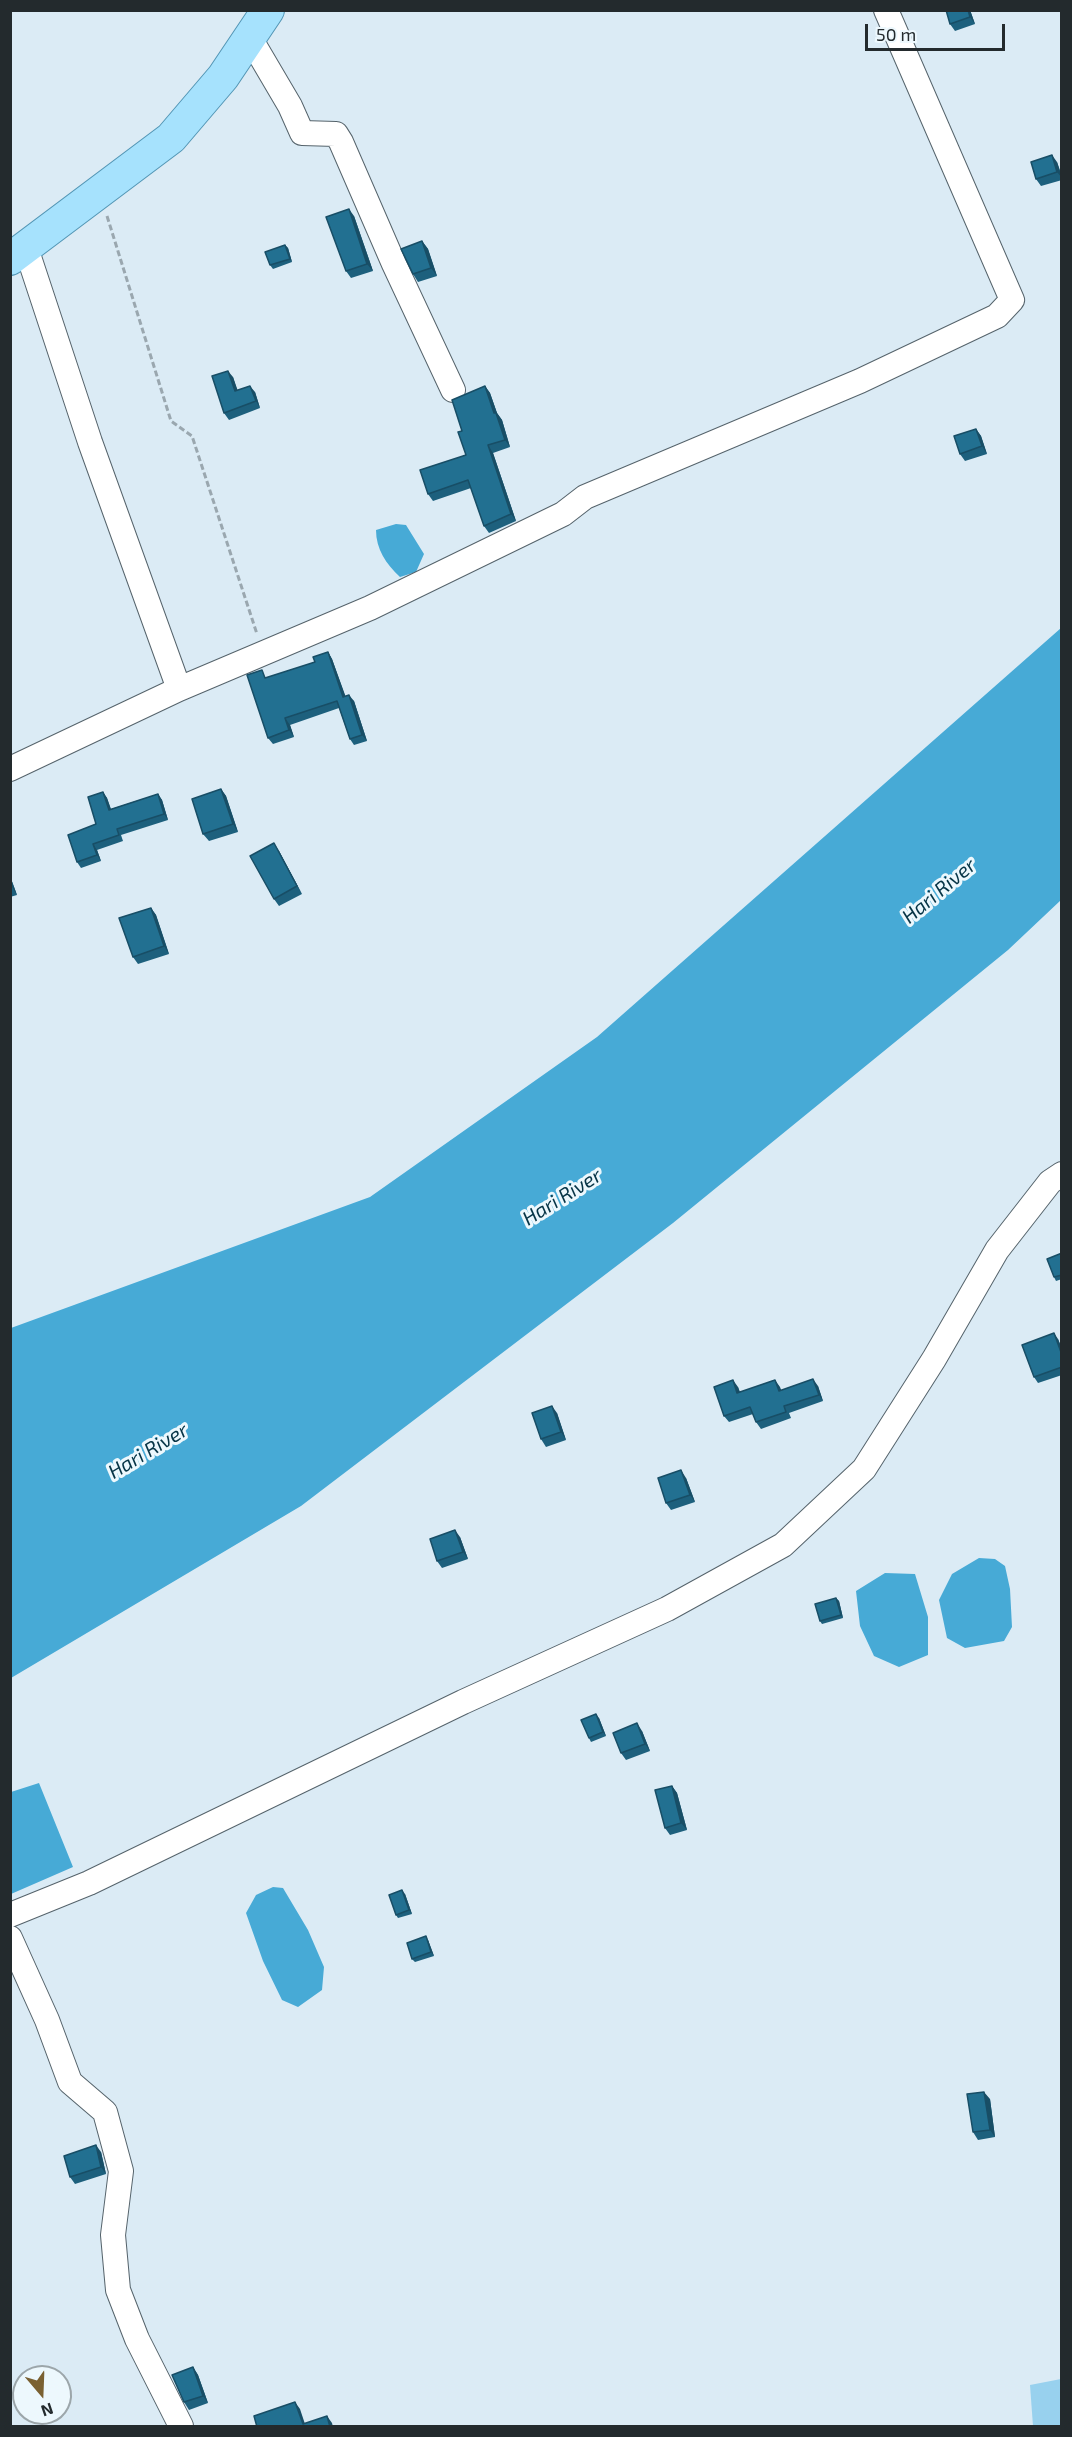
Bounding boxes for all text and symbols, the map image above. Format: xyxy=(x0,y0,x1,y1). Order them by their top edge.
scale bar xyxy=(868,12,1008,50)
text: 50 m xyxy=(876,23,916,45)
water label: Hari River xyxy=(897,853,981,929)
water label: Hari River xyxy=(518,1163,606,1231)
water label: Hari River xyxy=(104,1418,192,1484)
north arrow xyxy=(12,2365,72,2425)
text: N xyxy=(39,2400,56,2421)

